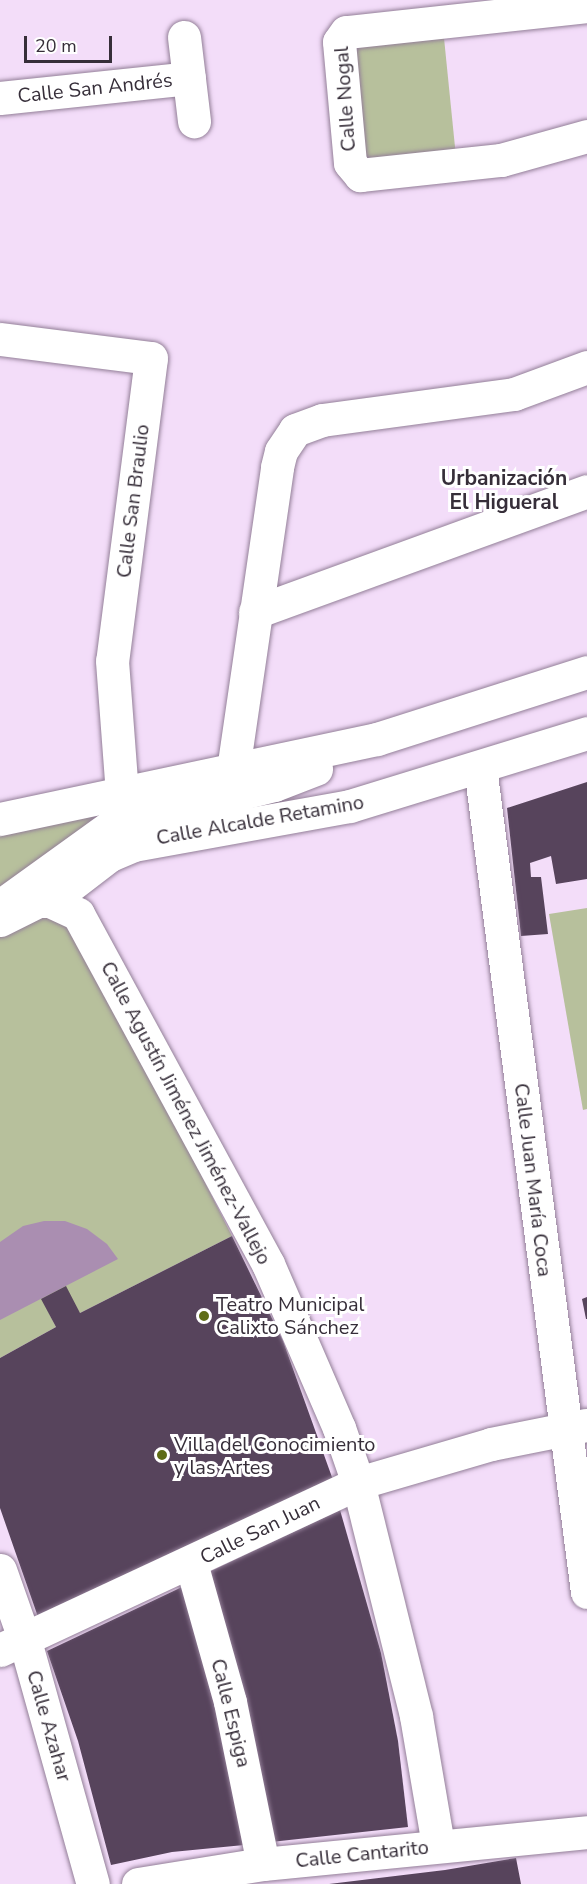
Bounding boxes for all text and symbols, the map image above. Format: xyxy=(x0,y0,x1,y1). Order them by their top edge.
scale bar xyxy=(27,24,116,62)
text: 20 m xyxy=(35,34,77,58)
street label: Calle Nogal xyxy=(329,46,361,152)
street label: Calle San Andrés xyxy=(16,68,174,108)
street label: Calle San Braulio xyxy=(112,423,154,579)
district label: Urbanización El Higueral xyxy=(441,465,567,515)
street label: Calle Alcalde Retamino xyxy=(154,790,366,850)
street label: Calle Agustín Jiménez Jiménez-Vallejo xyxy=(96,957,276,1269)
street label: Calle Juan María Coca xyxy=(509,1082,557,1278)
place label: Teatro Municipal Calixto Sánchez xyxy=(216,1292,364,1339)
marker: Teatro Municipal Calixto Sánchez xyxy=(197,1309,211,1323)
place label: Villa del Conocimiento y las Artes xyxy=(174,1432,375,1479)
marker: Villa del Conocimiento y las Artes xyxy=(155,1448,169,1462)
street label: Calle San Juan xyxy=(196,1491,324,1569)
street label: Calle Espiga xyxy=(206,1656,256,1770)
street label: Calle Azahar xyxy=(22,1668,76,1784)
street label: Calle Cantarito xyxy=(294,1835,430,1873)

